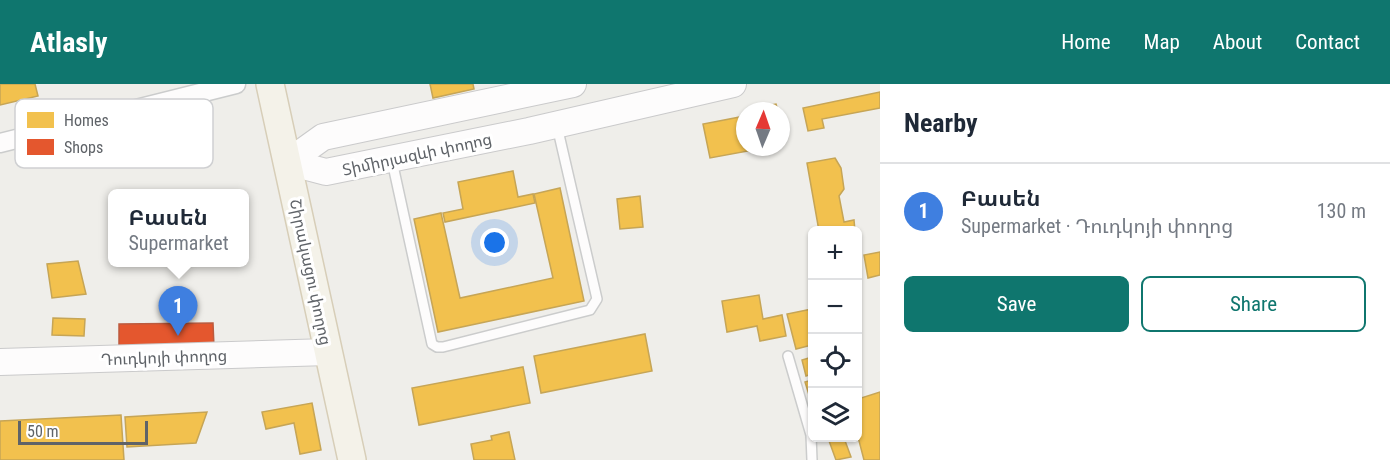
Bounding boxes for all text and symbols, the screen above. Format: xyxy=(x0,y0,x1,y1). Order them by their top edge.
text: Atlasly xyxy=(30,26,108,59)
text: Home xyxy=(1061,30,1111,54)
text: Map xyxy=(1144,30,1180,54)
text: About xyxy=(1213,30,1262,54)
text: Contact xyxy=(1295,30,1360,54)
legend xyxy=(15,99,213,168)
north arrow xyxy=(736,102,790,156)
text: Nearby xyxy=(904,108,978,138)
text: Homes xyxy=(64,111,109,130)
street label: Տիմիրյազևի փողոց xyxy=(341,129,494,180)
text: Shops xyxy=(64,138,103,157)
text: Բասեն xyxy=(961,186,1040,211)
popup xyxy=(108,189,249,267)
street label: Շիրակացու փողոց xyxy=(286,197,335,347)
text: 1 xyxy=(918,199,929,223)
text: 130 m xyxy=(1317,199,1366,223)
text: Բասեն xyxy=(128,205,208,230)
text: Supermarket · Դուդկոյի փողոց xyxy=(961,214,1233,238)
map controls xyxy=(808,226,862,442)
button: + xyxy=(808,226,862,280)
your location xyxy=(480,228,509,257)
text: Supermarket xyxy=(128,231,229,255)
button: Save xyxy=(904,276,1129,332)
button: Share xyxy=(1141,276,1366,332)
button: − xyxy=(808,280,862,334)
pin: 1 xyxy=(158,286,198,336)
button: locate xyxy=(808,334,862,388)
street label: Դուդկոյի փողոց xyxy=(101,346,227,369)
button: layers xyxy=(808,388,862,442)
scale bar xyxy=(18,418,148,446)
text: 50 m xyxy=(27,422,59,441)

